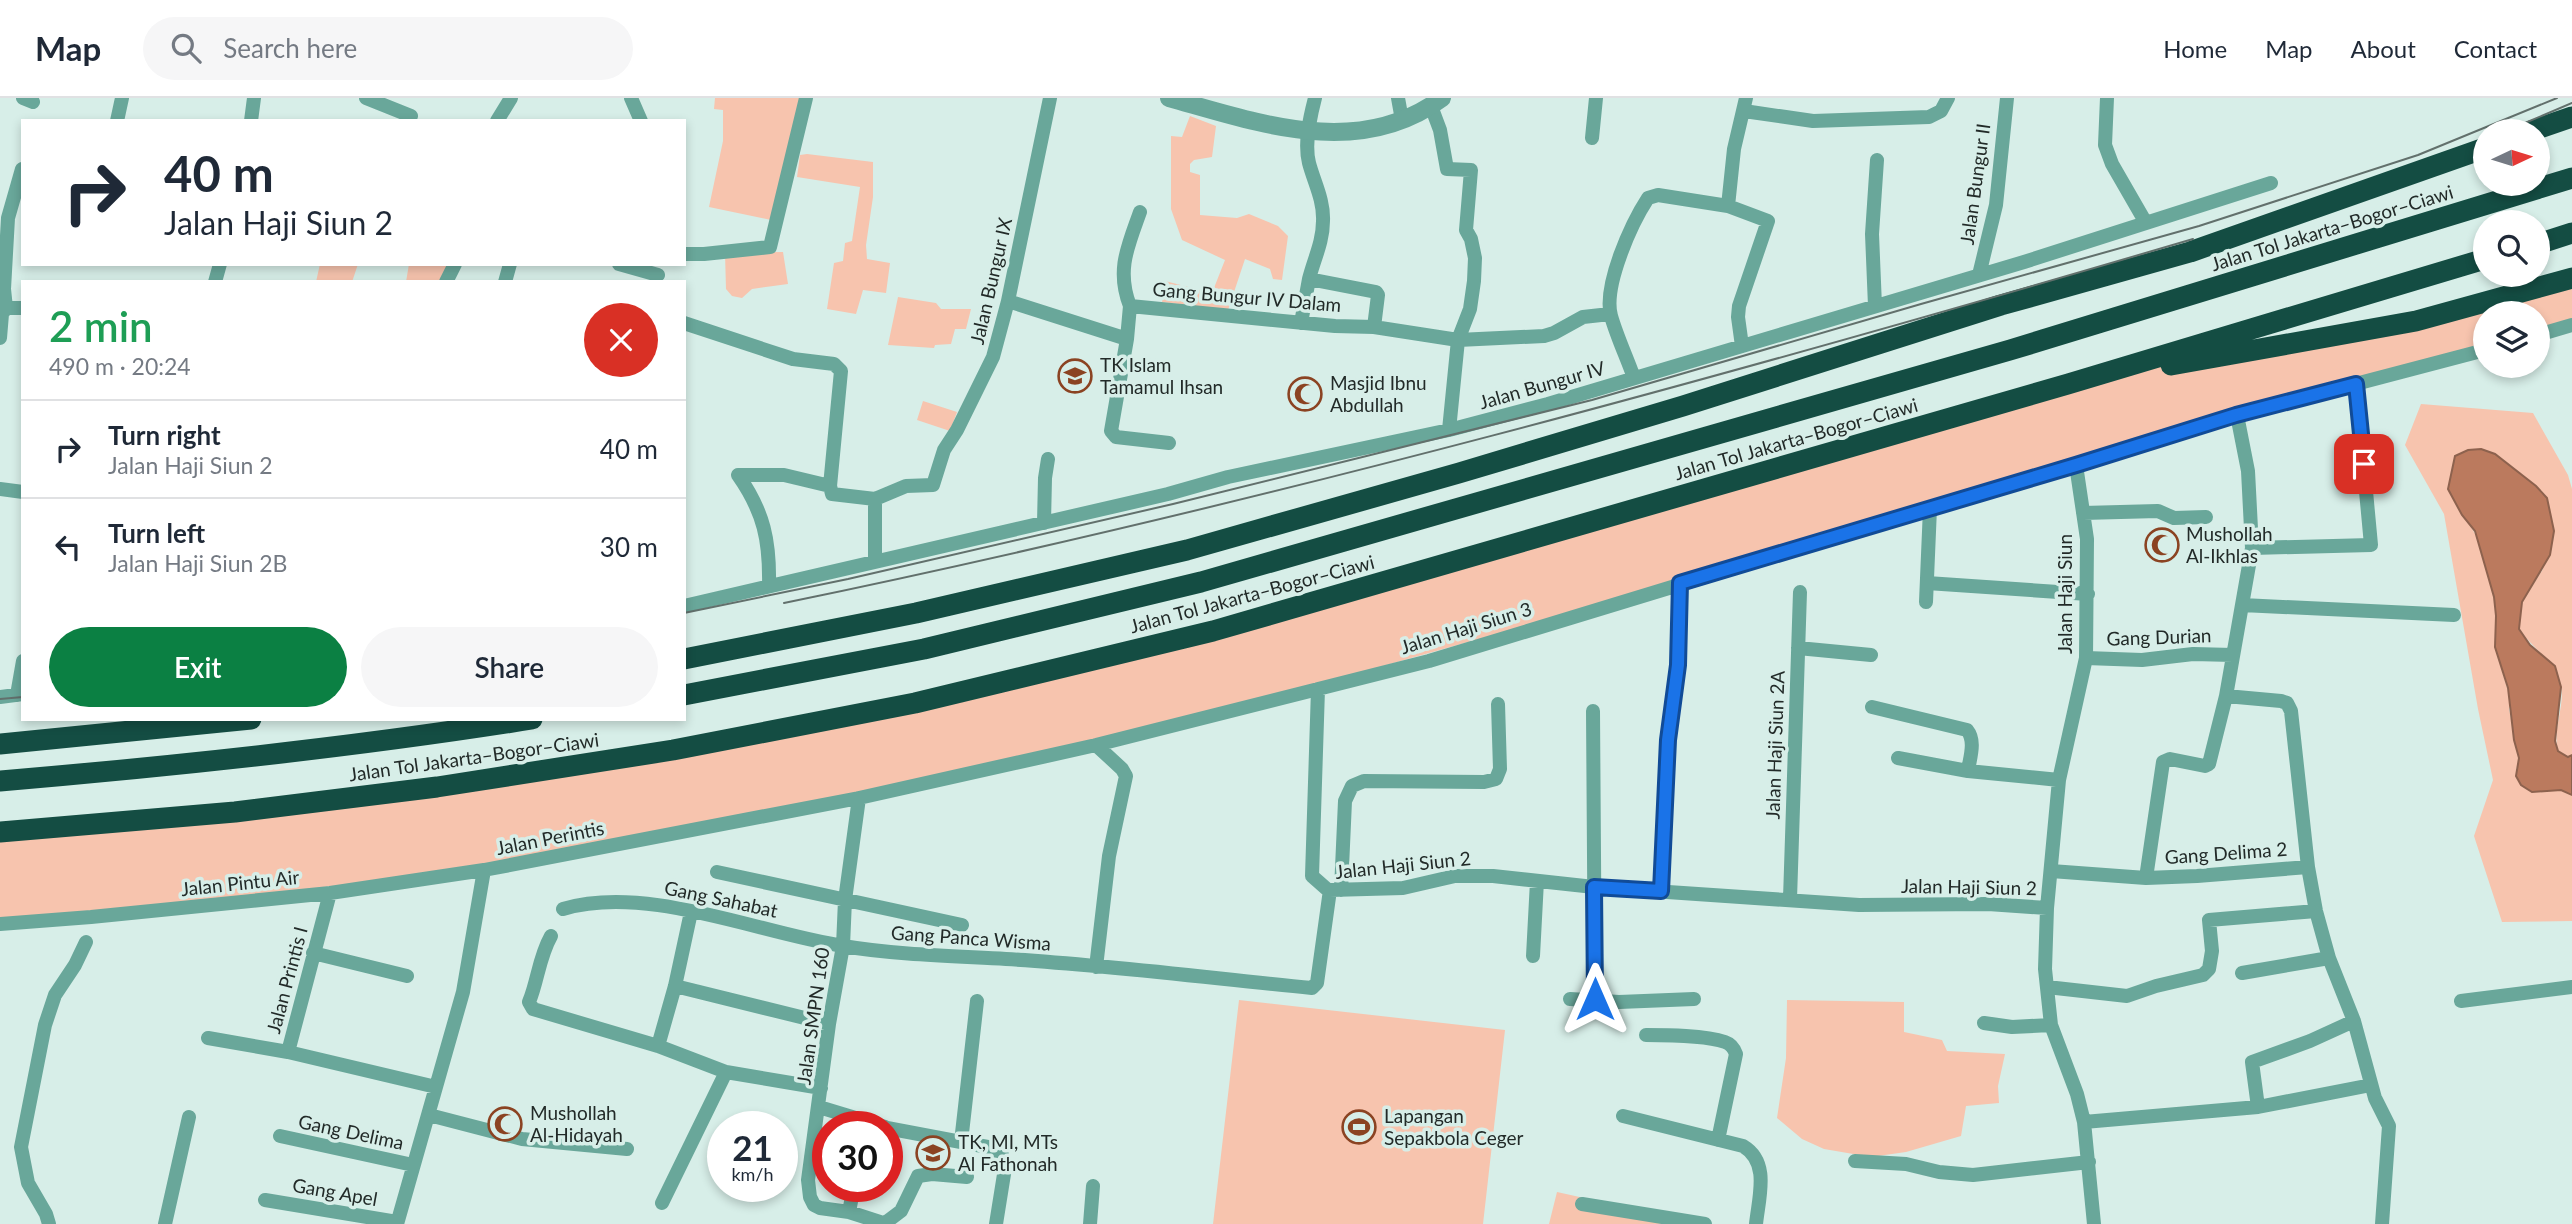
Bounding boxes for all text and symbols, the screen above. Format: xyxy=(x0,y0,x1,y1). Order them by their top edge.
search box xyxy=(143,17,633,80)
text: Map xyxy=(35,28,101,68)
icon: search xyxy=(167,29,205,67)
text: Search here xyxy=(223,32,357,64)
text: Home xyxy=(2163,34,2227,63)
text: Map xyxy=(2265,34,2313,63)
text: About xyxy=(2351,34,2416,63)
text: Contact xyxy=(2454,34,2537,63)
north arrow xyxy=(2473,119,2550,196)
map controls xyxy=(2473,119,2550,378)
street label: Jalan Bungur II xyxy=(1955,122,1994,246)
text: 40 m xyxy=(164,144,274,202)
icon: right xyxy=(49,147,140,238)
street label: Jalan Tol Jakarta–Bogor–Ciawi xyxy=(2208,180,2456,275)
text: Jalan Haji Siun 2 xyxy=(164,203,393,242)
button: search xyxy=(2473,210,2550,287)
street label: Jalan Bungur IX xyxy=(965,215,1016,346)
street label: Gang Bungur IV Dalam xyxy=(1152,277,1342,316)
text: 2 min xyxy=(49,301,153,351)
button: layers xyxy=(2473,301,2550,378)
button: close xyxy=(584,303,658,377)
text: 490 m · 20:24 xyxy=(49,352,191,380)
place label: TK Islam Tamamul Ihsan xyxy=(1100,353,1223,398)
street label: Jalan Bungur IV xyxy=(1476,356,1608,413)
school or university icon: TK Islam Tamamul Ihsan xyxy=(1056,357,1094,395)
place label: Masjid Ibnu Abdullah xyxy=(1330,371,1427,416)
mosque icon: Masjid Ibnu Abdullah xyxy=(1286,375,1324,413)
street label: Jalan Tol Jakarta–Bogor–Ciawi xyxy=(1671,393,1920,484)
text: Turn right xyxy=(108,419,221,451)
icon: right xyxy=(49,430,87,468)
text: 40 m xyxy=(600,433,658,465)
pin xyxy=(2334,434,2394,494)
icon: arrive xyxy=(2345,445,2383,483)
text: Jalan Haji Siun 2 xyxy=(108,451,273,479)
text: Turn left xyxy=(108,517,205,549)
place label: Mushollah Al-Ikhlas xyxy=(2186,522,2273,567)
mosque icon: Mushollah Al-Ikhlas xyxy=(2143,526,2181,564)
icon: left xyxy=(49,528,87,566)
text: 30 m xyxy=(600,531,658,563)
street label: Jalan Haji Siun xyxy=(2053,534,2076,654)
text: Jalan Haji Siun 2B xyxy=(108,549,288,577)
street label: Jalan Tol Jakarta–Bogor–Ciawi xyxy=(1127,550,1377,637)
street label: Jalan Haji Siun 3 xyxy=(1397,597,1534,658)
street label: Gang Durian xyxy=(2106,623,2212,650)
button: Exit xyxy=(49,627,347,707)
button: Share xyxy=(361,627,658,707)
street label: Jalan Haji Siun 2A xyxy=(1760,670,1789,820)
street label: Jalan Tol Jakarta–Bogor–Ciawi xyxy=(347,728,600,785)
street label: Jalan Perintis xyxy=(494,816,606,859)
street label: Gang Delima 2 xyxy=(2164,837,2288,868)
street label: Jalan Haji Siun 2 xyxy=(1334,846,1472,883)
street label: Jalan Pintu Air xyxy=(180,865,300,900)
street label: Jalan Haji Siun 2 xyxy=(1901,874,2037,899)
street label: Gang Sahabat xyxy=(662,875,780,922)
street label: Gang Panca Wisma xyxy=(890,920,1052,955)
street label: Jalan Printis I xyxy=(261,924,312,1036)
street label: Jalan SMPN 160 xyxy=(791,946,834,1086)
position arrow xyxy=(1558,962,1632,1036)
place label: Mushollah Al-Hidayah xyxy=(530,1101,623,1146)
place label: Lapangan Sepakbola Ceger xyxy=(1384,1104,1524,1149)
mosque icon: Mushollah Al-Hidayah xyxy=(486,1105,524,1143)
sports icon: Lapangan Sepakbola Ceger xyxy=(1340,1108,1378,1146)
street label: Gang Delima xyxy=(296,1109,406,1154)
speed limit sign: 30 xyxy=(812,1111,903,1202)
text: 21 xyxy=(732,1126,773,1168)
place label: TK, MI, MTs Al Fathonah xyxy=(958,1130,1058,1175)
school or university icon: TK, MI, MTs Al Fathonah xyxy=(914,1134,952,1172)
text: km/h xyxy=(731,1163,774,1185)
street label: Gang Apel xyxy=(291,1173,379,1210)

